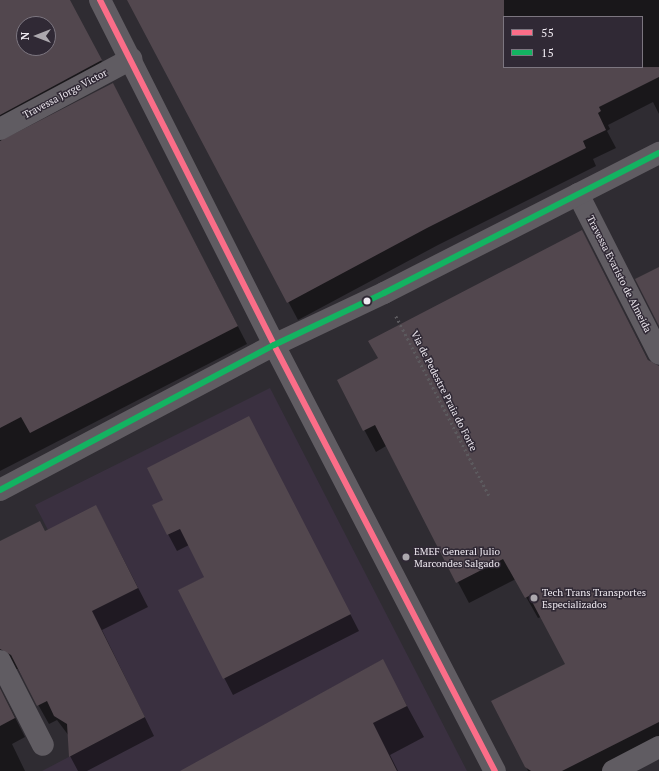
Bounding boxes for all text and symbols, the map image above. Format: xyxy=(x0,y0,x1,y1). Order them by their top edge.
north arrow xyxy=(16,16,56,56)
legend xyxy=(503,16,643,68)
text: 55 xyxy=(541,25,554,40)
text: N xyxy=(18,32,32,40)
text: 15 xyxy=(541,45,554,60)
street label: Travessa Jorge Victor xyxy=(21,67,109,121)
street label: Travessa Evaristo de Almeida xyxy=(584,213,654,335)
unlabelled marker xyxy=(362,296,372,306)
street label: Via de Pedestre Praia do Forte xyxy=(408,329,480,453)
place label: EMEF General Julio Marcondes Salgado xyxy=(414,545,500,568)
marker: EMEF General Julio Marcondes Salgado xyxy=(401,552,411,562)
place label: Tech Trans Transportes Especializados xyxy=(542,586,646,610)
marker: Tech Trans Transportes Especializados xyxy=(529,593,539,603)

